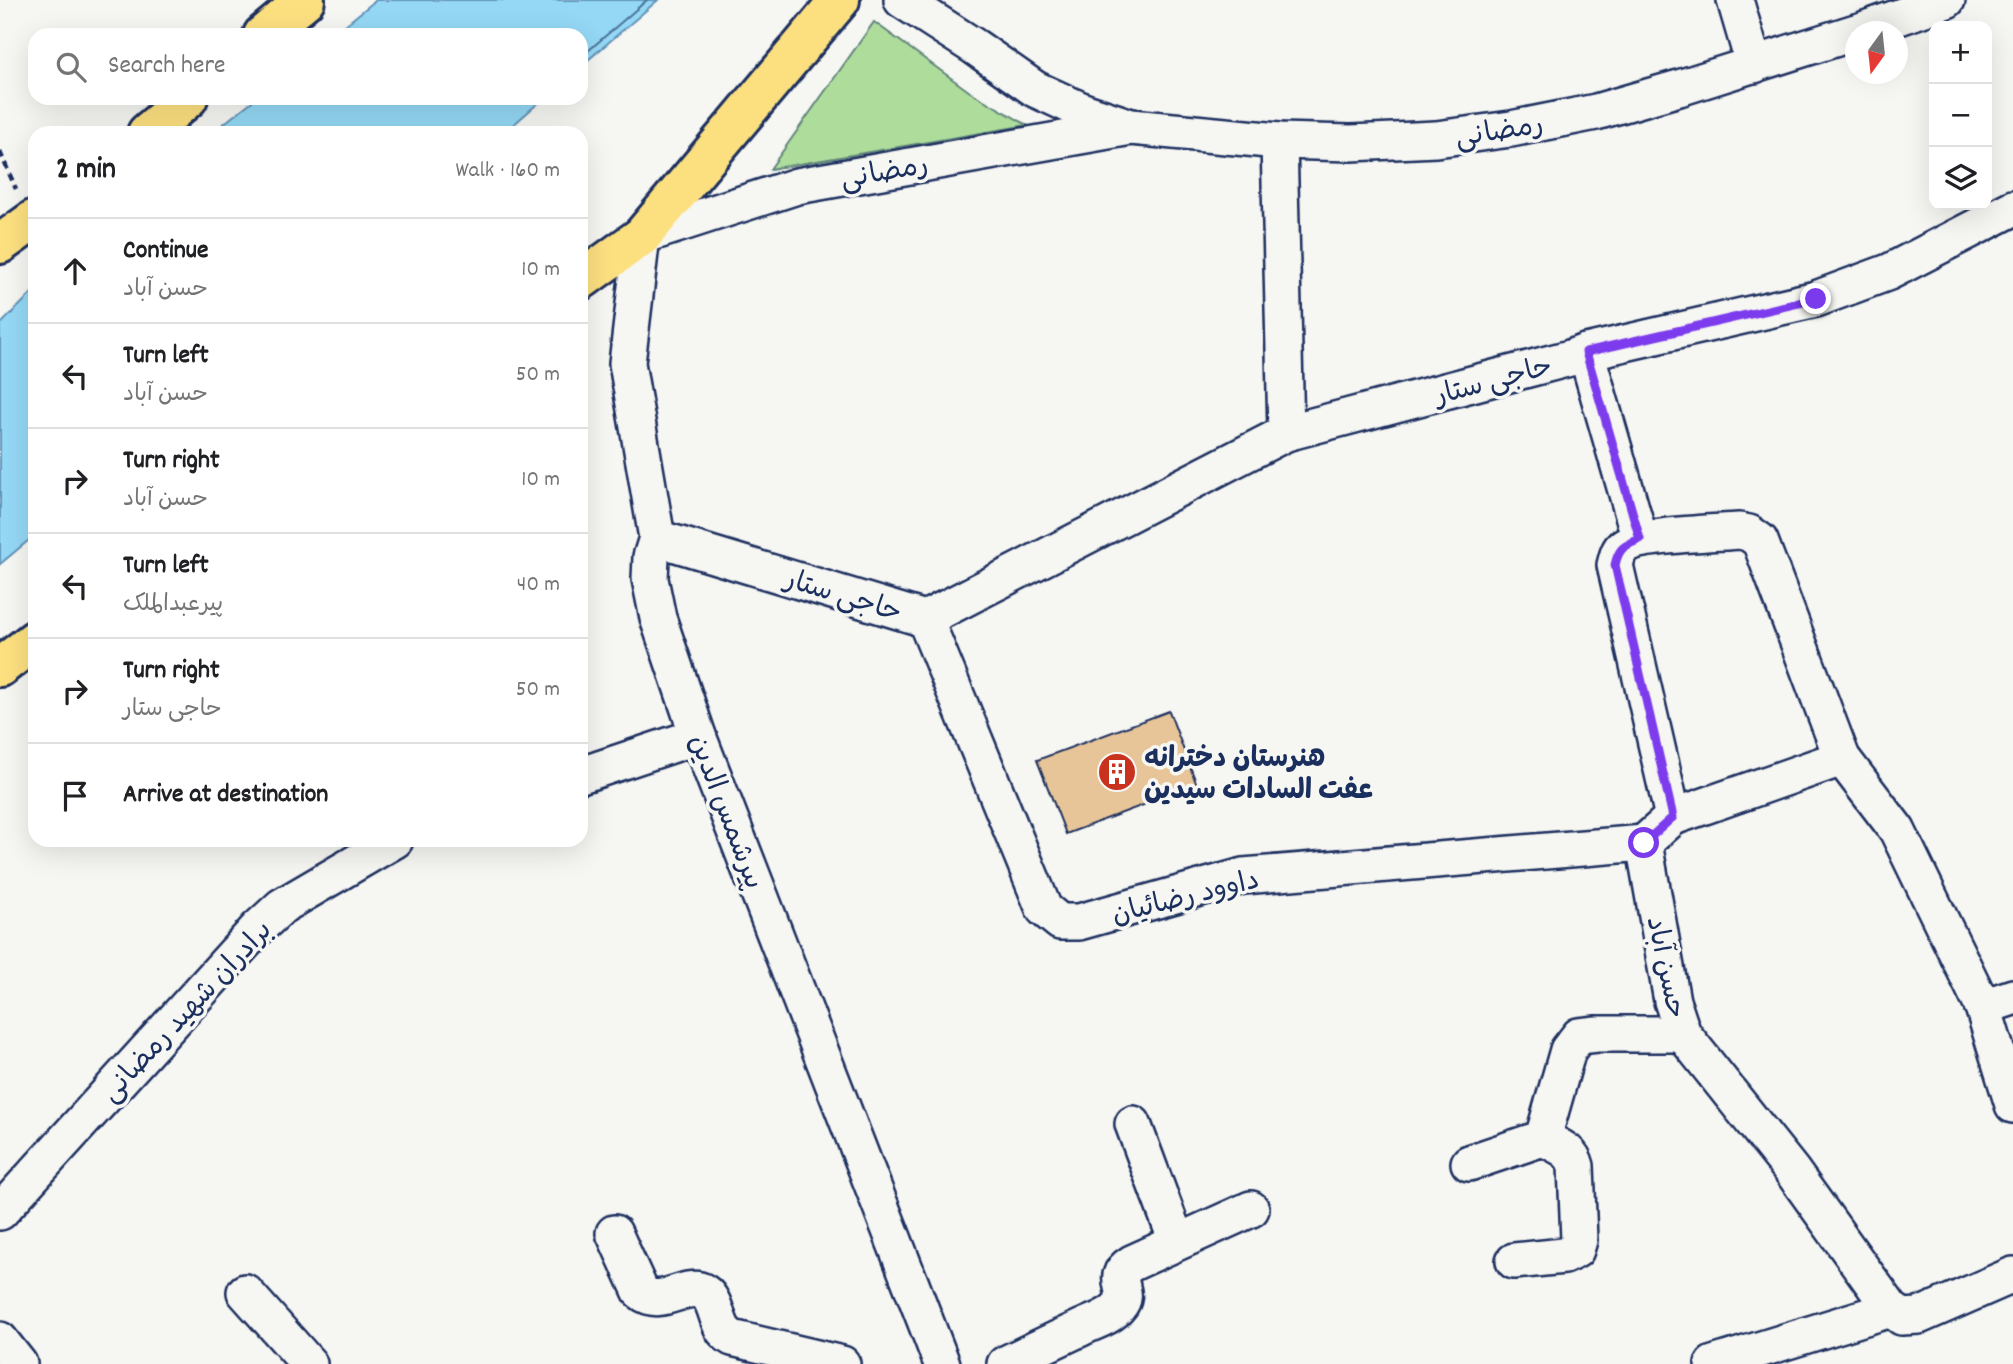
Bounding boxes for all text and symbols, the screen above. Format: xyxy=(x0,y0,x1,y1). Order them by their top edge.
north arrow xyxy=(1845,21,1908,84)
map controls xyxy=(1929,21,1992,210)
button: + xyxy=(1929,21,1992,84)
search box xyxy=(28,28,588,105)
icon: search xyxy=(52,48,90,86)
text: Search here xyxy=(108,48,226,85)
button: − xyxy=(1929,84,1992,147)
street label: رمضانی xyxy=(1453,107,1547,161)
button: layers xyxy=(1929,147,1992,210)
street label: رمضانی xyxy=(838,148,932,202)
text: 2 min xyxy=(56,150,116,193)
text: Walk · 160 m xyxy=(455,155,560,188)
text: Continue xyxy=(123,233,208,270)
icon: ahead xyxy=(56,252,94,290)
text: 10 m xyxy=(521,254,560,287)
text: حسن آباد xyxy=(123,274,208,307)
route end xyxy=(1800,283,1831,314)
text: Turn left xyxy=(123,338,209,375)
street label: حاجی ستار xyxy=(1429,349,1558,419)
icon: left xyxy=(56,357,94,395)
text: 50 m xyxy=(516,359,560,392)
text: حسن آباد xyxy=(123,379,208,412)
text: Turn right xyxy=(123,443,220,480)
icon: right xyxy=(56,462,94,500)
text: 10 m xyxy=(521,464,560,497)
text: حسن آباد xyxy=(123,484,208,517)
text: Turn left xyxy=(123,548,209,585)
street label: حاجی ستار xyxy=(777,562,906,635)
icon: left xyxy=(56,567,94,605)
text: 40 m xyxy=(517,569,560,602)
text: پیرعبدالملک xyxy=(123,589,223,622)
text: Turn right xyxy=(123,653,220,690)
icon: right xyxy=(56,672,94,710)
text: 50 m xyxy=(516,674,560,707)
text: حاجی ستار xyxy=(123,694,222,727)
street label: پیرشمس الدین xyxy=(676,730,771,896)
place label: هنرستان دخترانه عفت السادات سیدین xyxy=(1144,741,1373,813)
building icon: هنرستان دخترانه عفت السادات سیدین xyxy=(1096,751,1138,793)
icon: arrive xyxy=(56,777,94,815)
text: Arrive at destination xyxy=(123,777,328,814)
route start xyxy=(1628,827,1659,858)
street label: داوود رضائیان xyxy=(1108,862,1264,938)
street label: برادران شهید رمضانی xyxy=(93,913,284,1113)
street label: حسن آباد xyxy=(1633,913,1693,1023)

